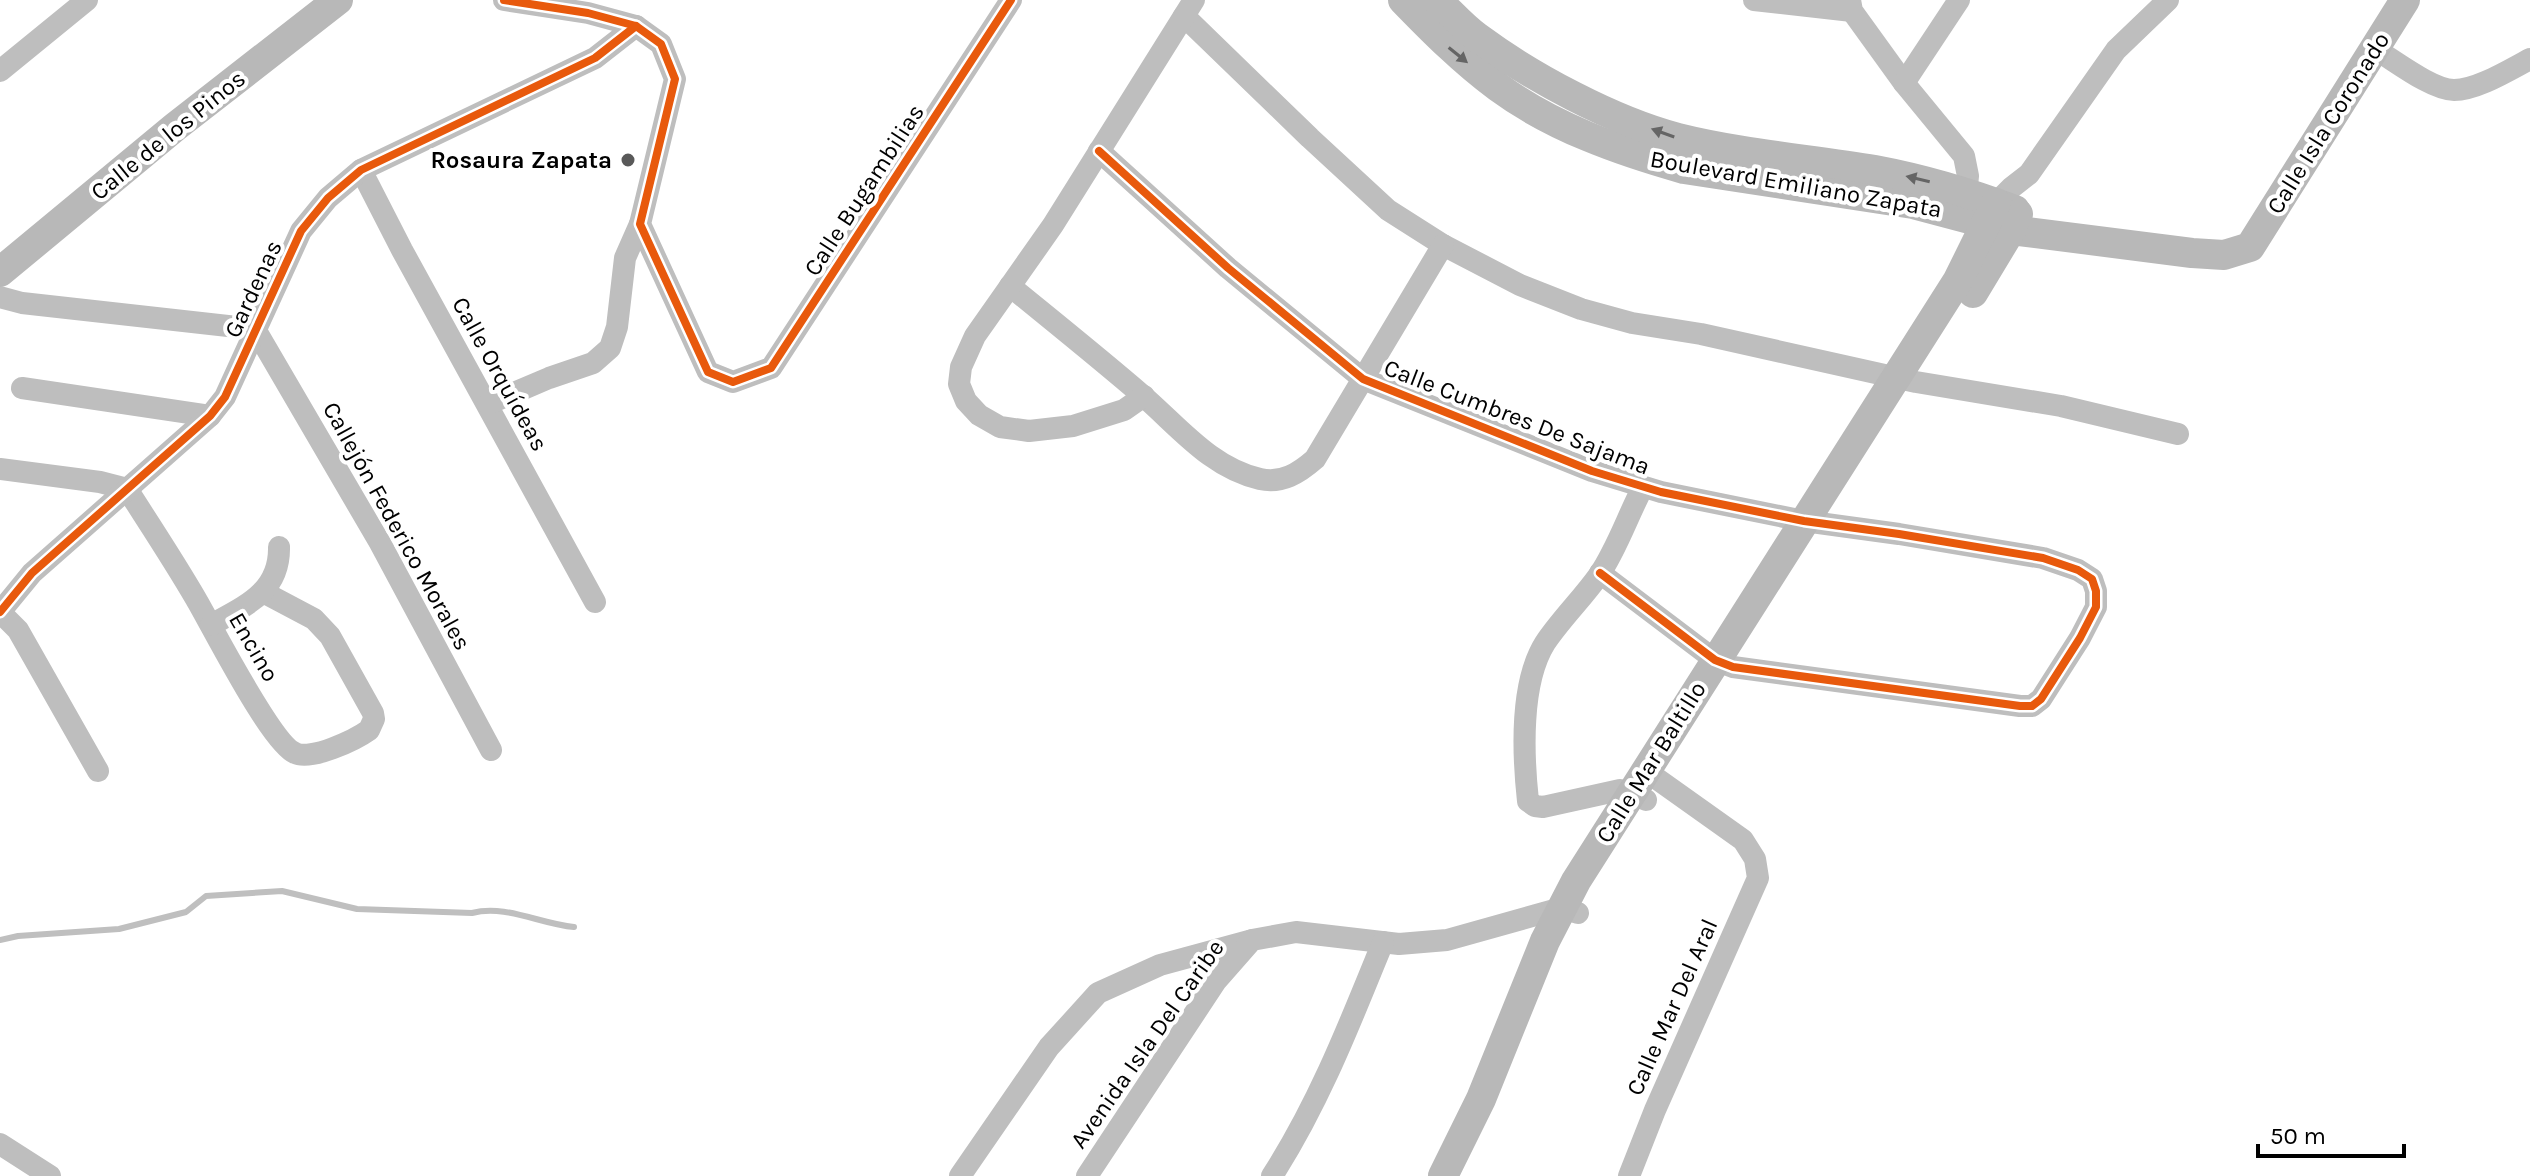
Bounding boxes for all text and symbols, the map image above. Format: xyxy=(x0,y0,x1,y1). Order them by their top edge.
street label: Calle Isla Coronado xyxy=(2261,27,2395,219)
one-way arrow xyxy=(1448,46,1468,62)
street label: Calle de los Pinos xyxy=(85,64,251,206)
street label: Calle Bugambilias xyxy=(798,99,930,281)
one-way arrow xyxy=(1650,126,1674,138)
street label: Boulevard Emiliano Zapata xyxy=(1648,145,1944,223)
place label: Rosaura Zapata xyxy=(430,146,612,174)
marker: Rosaura Zapata xyxy=(619,151,637,169)
one-way arrow xyxy=(1905,172,1930,185)
street label: Gardenas xyxy=(218,236,288,342)
street label: Calle Orquídeas xyxy=(446,292,554,456)
street label: Calle Cumbres De Sajama xyxy=(1380,353,1654,481)
street label: Callejón Federico Morales xyxy=(317,397,477,655)
street label: Encino xyxy=(223,607,285,687)
street label: Calle Mar Baltillo xyxy=(1590,676,1712,848)
street label: Calle Mar Del Aral xyxy=(1621,914,1723,1100)
street label: Avenida Isla Del Caribe xyxy=(1064,934,1230,1154)
scale bar xyxy=(2258,1108,2404,1158)
text: 50 m xyxy=(2270,1122,2326,1150)

